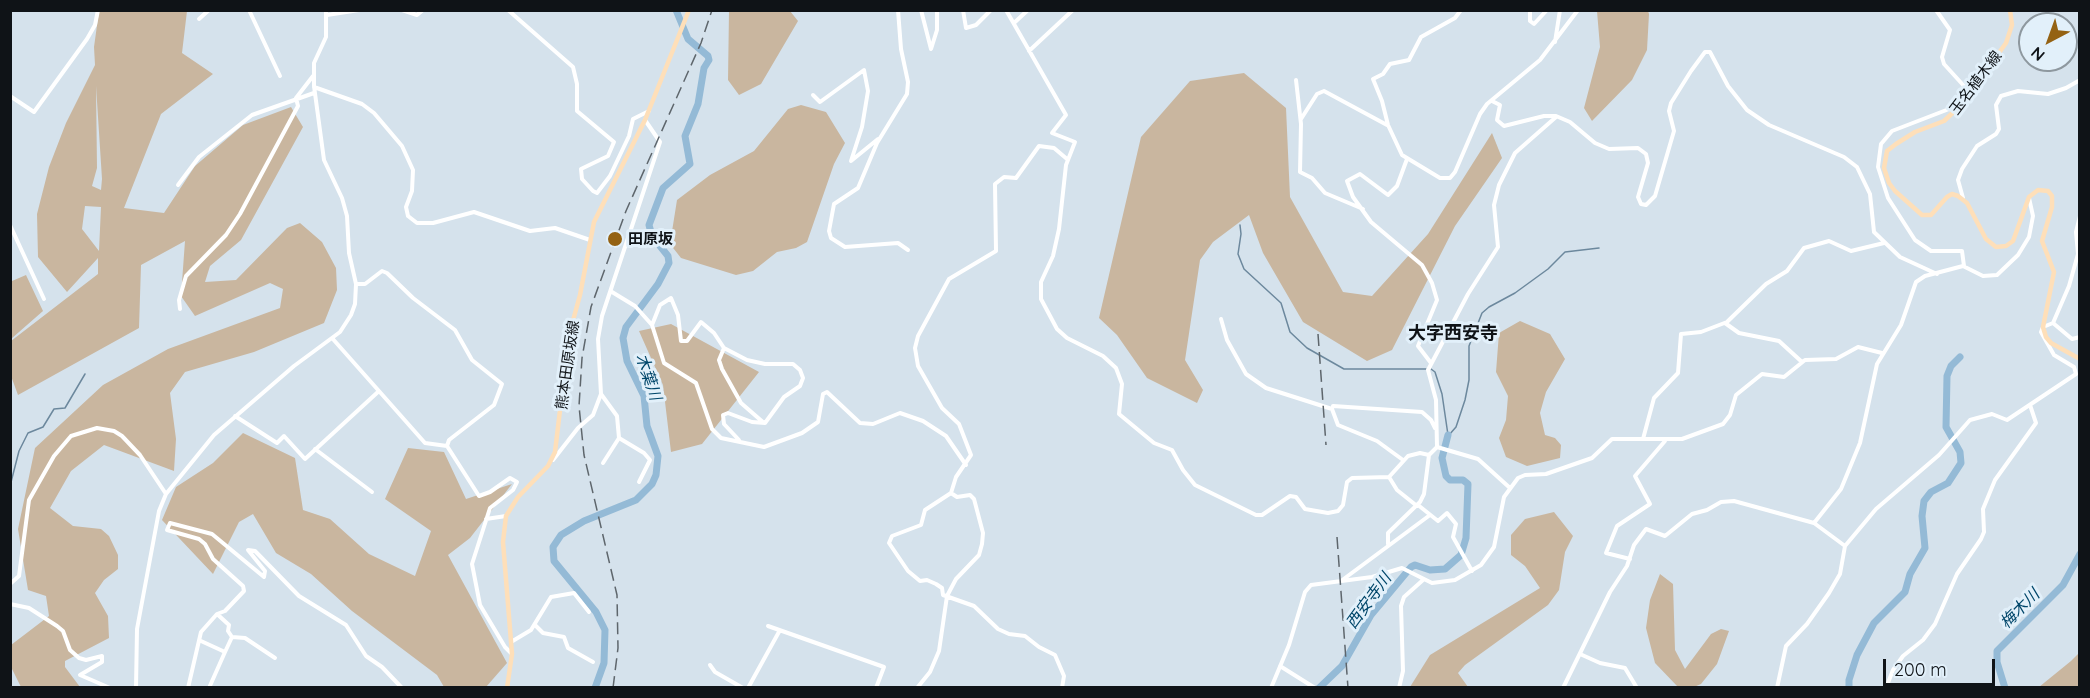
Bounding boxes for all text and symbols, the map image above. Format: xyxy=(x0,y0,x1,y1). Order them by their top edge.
north arrow xyxy=(2018,12,2078,72)
text: N xyxy=(2027,43,2049,65)
street label: 玉名植木線 xyxy=(1946,48,2006,118)
marker: 田原坂 xyxy=(606,230,624,248)
place label: 田原坂 xyxy=(628,230,673,248)
street label: 熊本田原坂線 xyxy=(553,319,583,411)
district label: 大字西安寺 xyxy=(1408,323,1498,345)
water label: 木葉川 xyxy=(631,351,665,403)
water label: 西安寺川 xyxy=(1342,569,1396,633)
water label: 梅木川 xyxy=(1996,585,2044,633)
scale bar xyxy=(1886,647,1998,685)
text: 200 m xyxy=(1894,658,1947,681)

